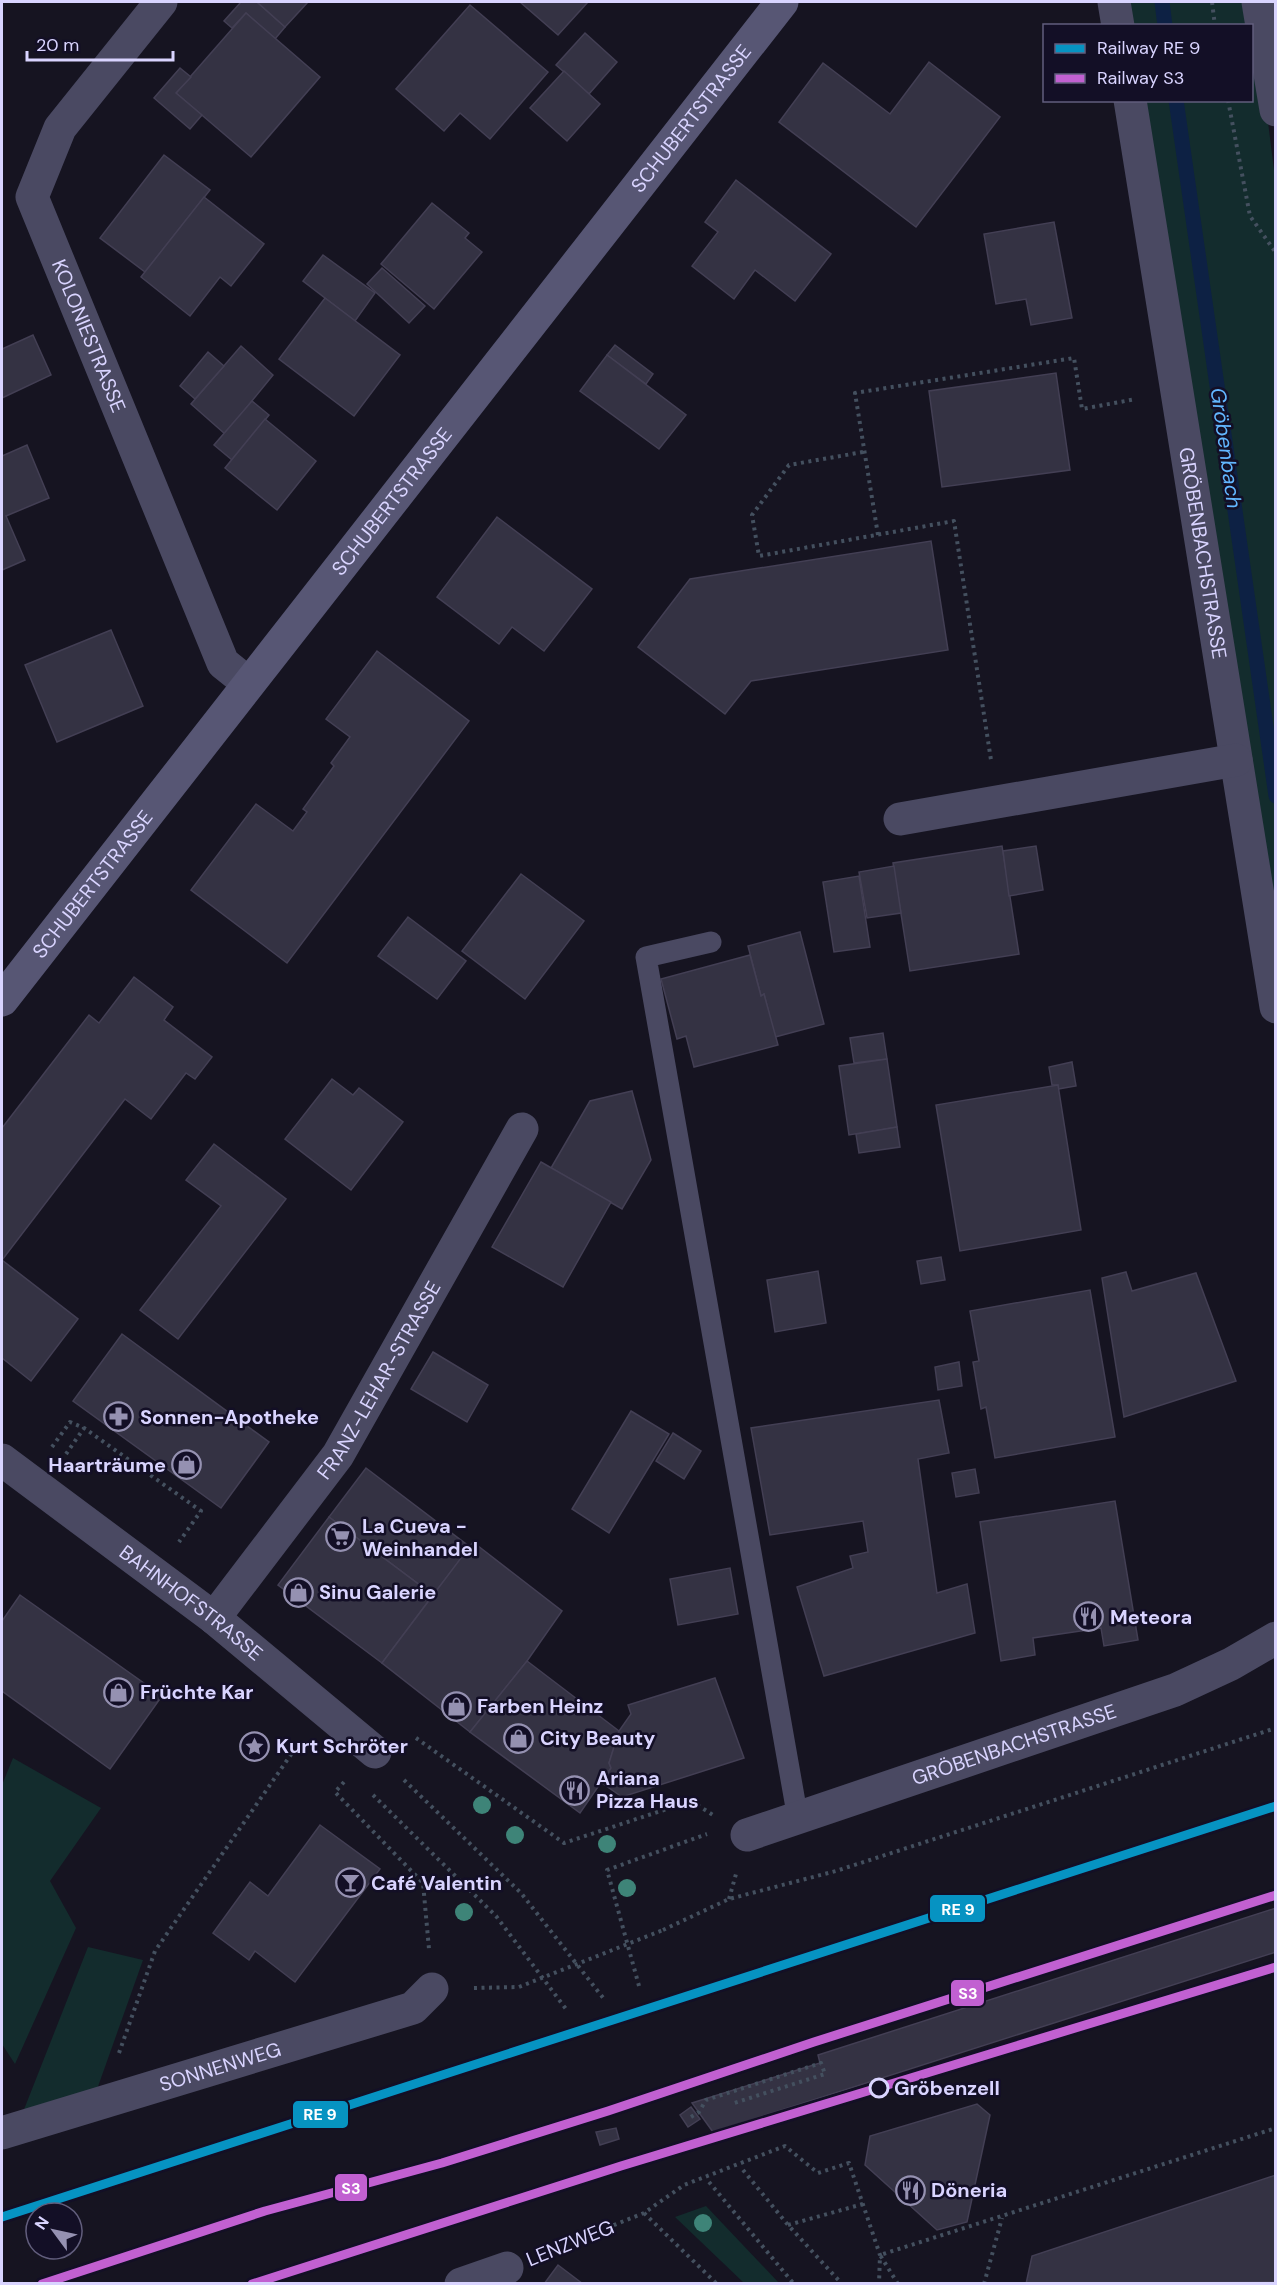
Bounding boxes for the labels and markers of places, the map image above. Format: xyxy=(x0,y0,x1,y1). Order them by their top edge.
pharmacy icon: Sonnen-Apotheke xyxy=(103,1401,135,1433)
place label: Sonnen-Apotheke xyxy=(140,1404,319,1430)
shop icon: Haarträume xyxy=(171,1449,203,1481)
place label: Haarträume xyxy=(48,1452,166,1478)
place label: La Cueva - Weinhandel xyxy=(362,1513,478,1562)
supermarket icon: La Cueva - Weinhandel xyxy=(325,1521,357,1553)
shop icon: Sinu Galerie xyxy=(282,1576,314,1608)
place label: Sinu Galerie xyxy=(319,1579,436,1605)
restaurant icon: Meteora xyxy=(1073,1601,1105,1633)
place label: Meteora xyxy=(1110,1604,1192,1630)
shop icon: Früchte Kar xyxy=(103,1676,135,1708)
place label: Früchte Kar xyxy=(140,1679,254,1705)
shop icon: Farben Heinz xyxy=(440,1690,472,1722)
place label: Farben Heinz xyxy=(477,1693,603,1719)
shop icon: City Beauty xyxy=(503,1722,535,1754)
place label: City Beauty xyxy=(540,1725,655,1751)
place icon: Kurt Schröter xyxy=(239,1730,271,1762)
place label: Kurt Schröter xyxy=(276,1733,408,1759)
place label: Ariana Pizza Haus xyxy=(596,1765,699,1814)
restaurant icon: Ariana Pizza Haus xyxy=(559,1774,591,1806)
bar icon: Café Valentin xyxy=(334,1867,366,1899)
place label: Café Valentin xyxy=(371,1870,502,1896)
place label: Gröbenzell xyxy=(894,2075,1000,2101)
marker: Gröbenzell xyxy=(869,2078,889,2098)
restaurant icon: Döneria xyxy=(894,2174,926,2206)
place label: Döneria xyxy=(931,2177,1007,2203)

